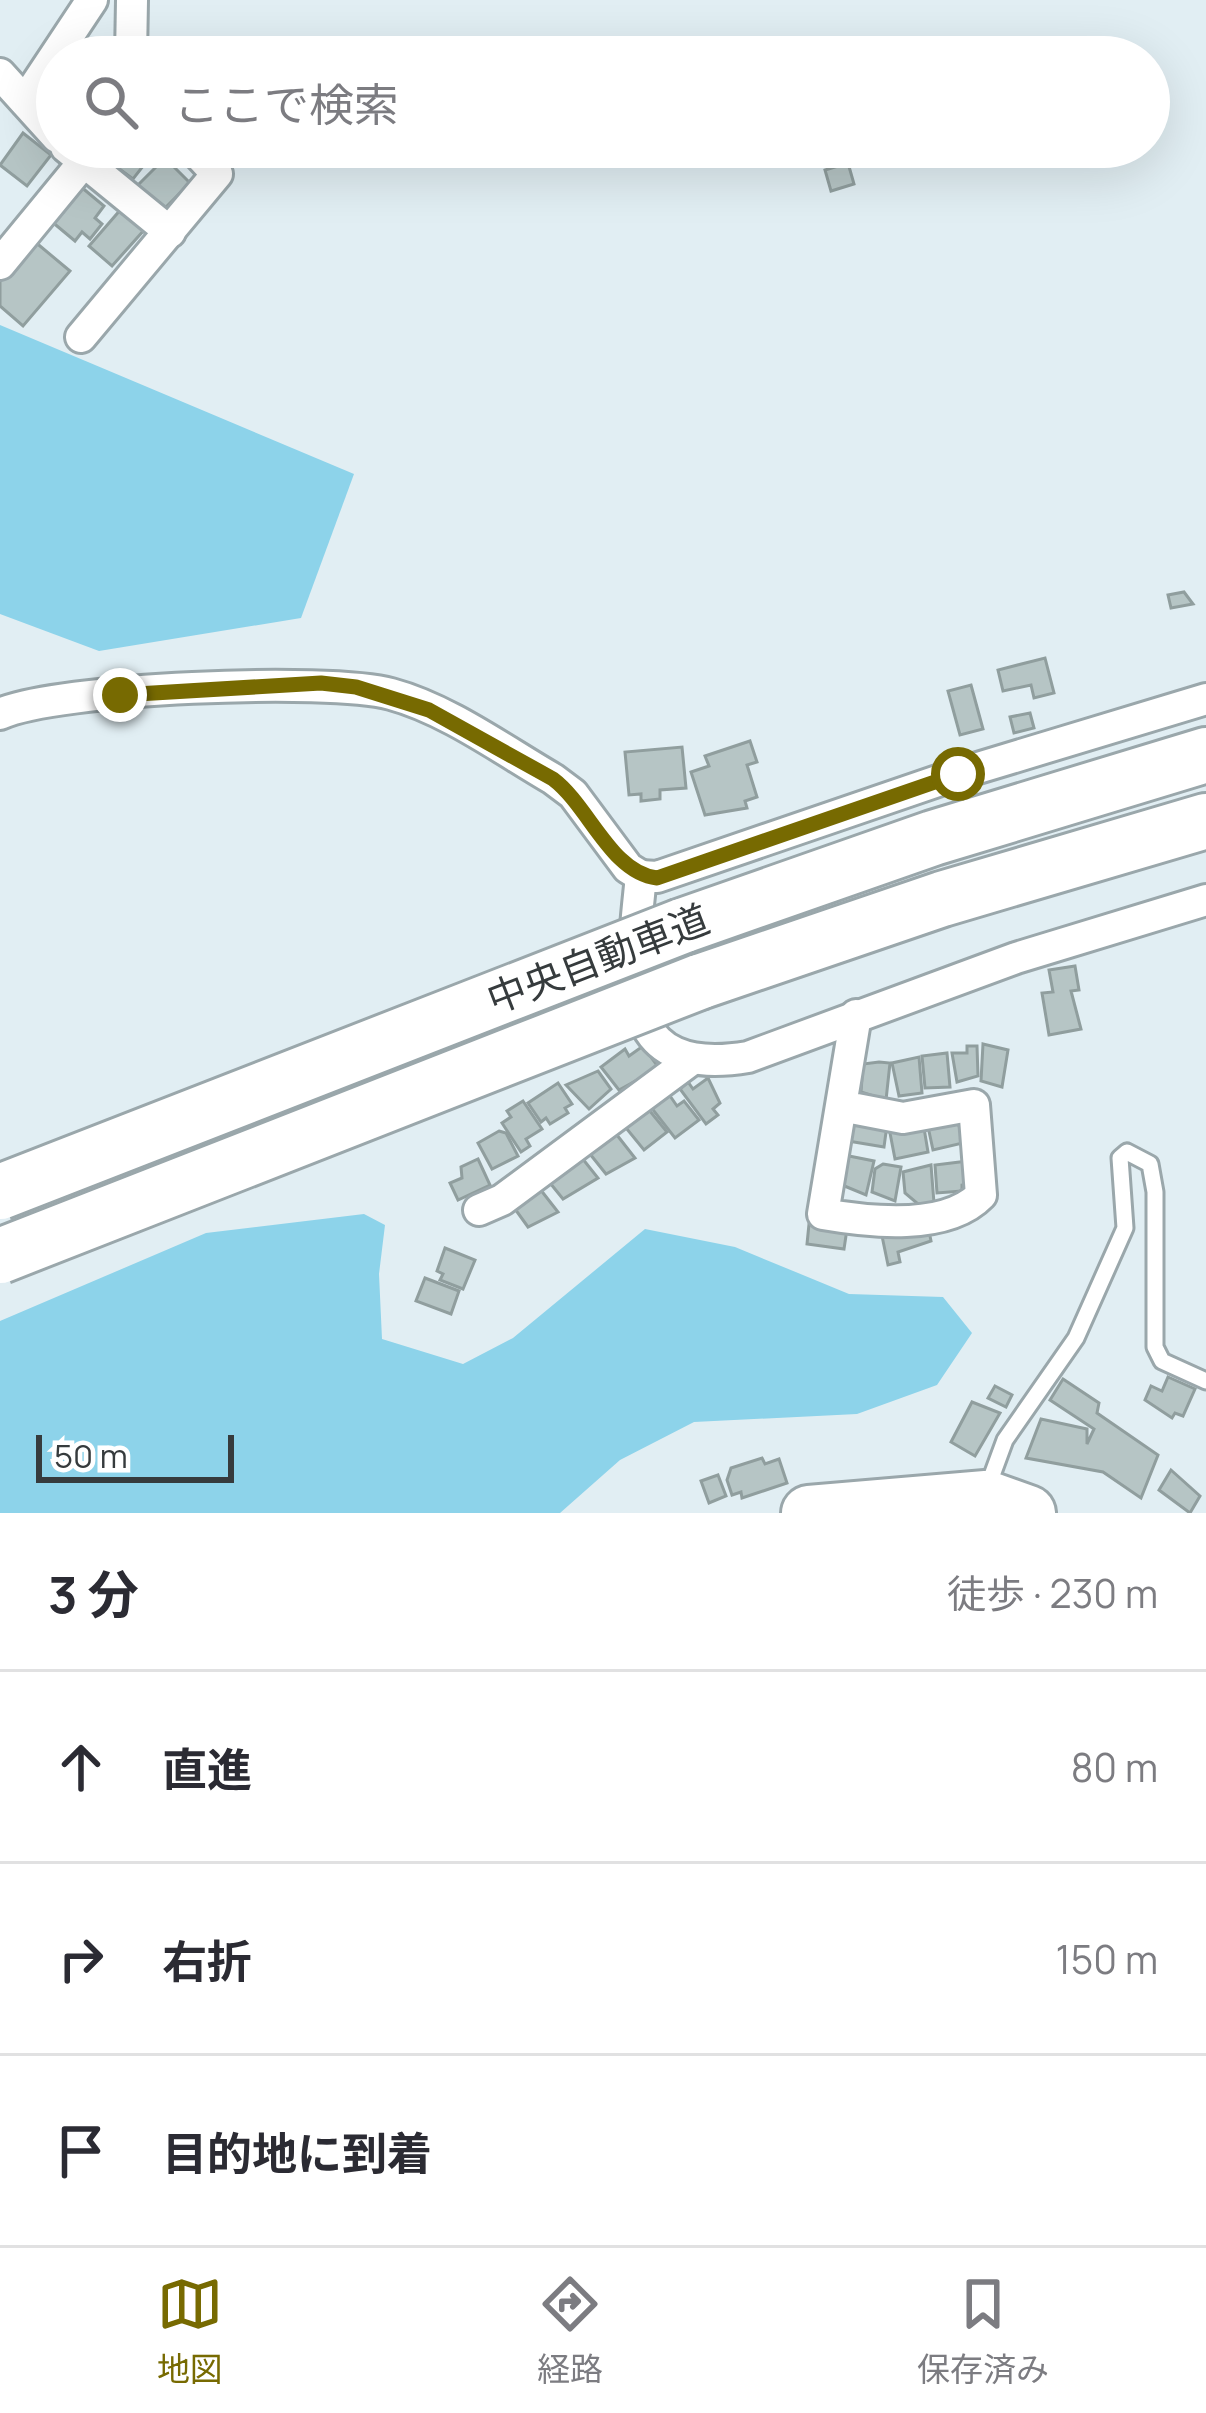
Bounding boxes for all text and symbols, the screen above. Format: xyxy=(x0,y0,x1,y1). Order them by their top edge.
search box xyxy=(36,36,1170,168)
icon: search xyxy=(78,69,144,135)
text: ここで検索 xyxy=(174,73,399,135)
route end xyxy=(93,668,147,722)
route start xyxy=(931,747,985,801)
street label: 中央自動車道 xyxy=(479,891,717,1025)
scale bar xyxy=(36,1429,234,1482)
text: 50 m xyxy=(54,1433,128,1478)
text: 3 分 xyxy=(48,1559,139,1628)
text: 徒歩 · 230 m xyxy=(947,1566,1158,1620)
icon: ahead xyxy=(48,1734,114,1800)
text: 直進 xyxy=(162,1738,252,1800)
text: 80 m xyxy=(1071,1740,1158,1794)
icon: right xyxy=(48,1926,114,1992)
text: 右折 xyxy=(162,1930,252,1992)
text: 150 m xyxy=(1056,1932,1158,1986)
icon: arrive xyxy=(48,2118,114,2184)
text: 目的地に到着 xyxy=(162,2122,432,2184)
tab: 地図 xyxy=(157,2271,223,2391)
tab: 経路 xyxy=(537,2271,603,2391)
tab: 保存済み xyxy=(917,2271,1049,2391)

